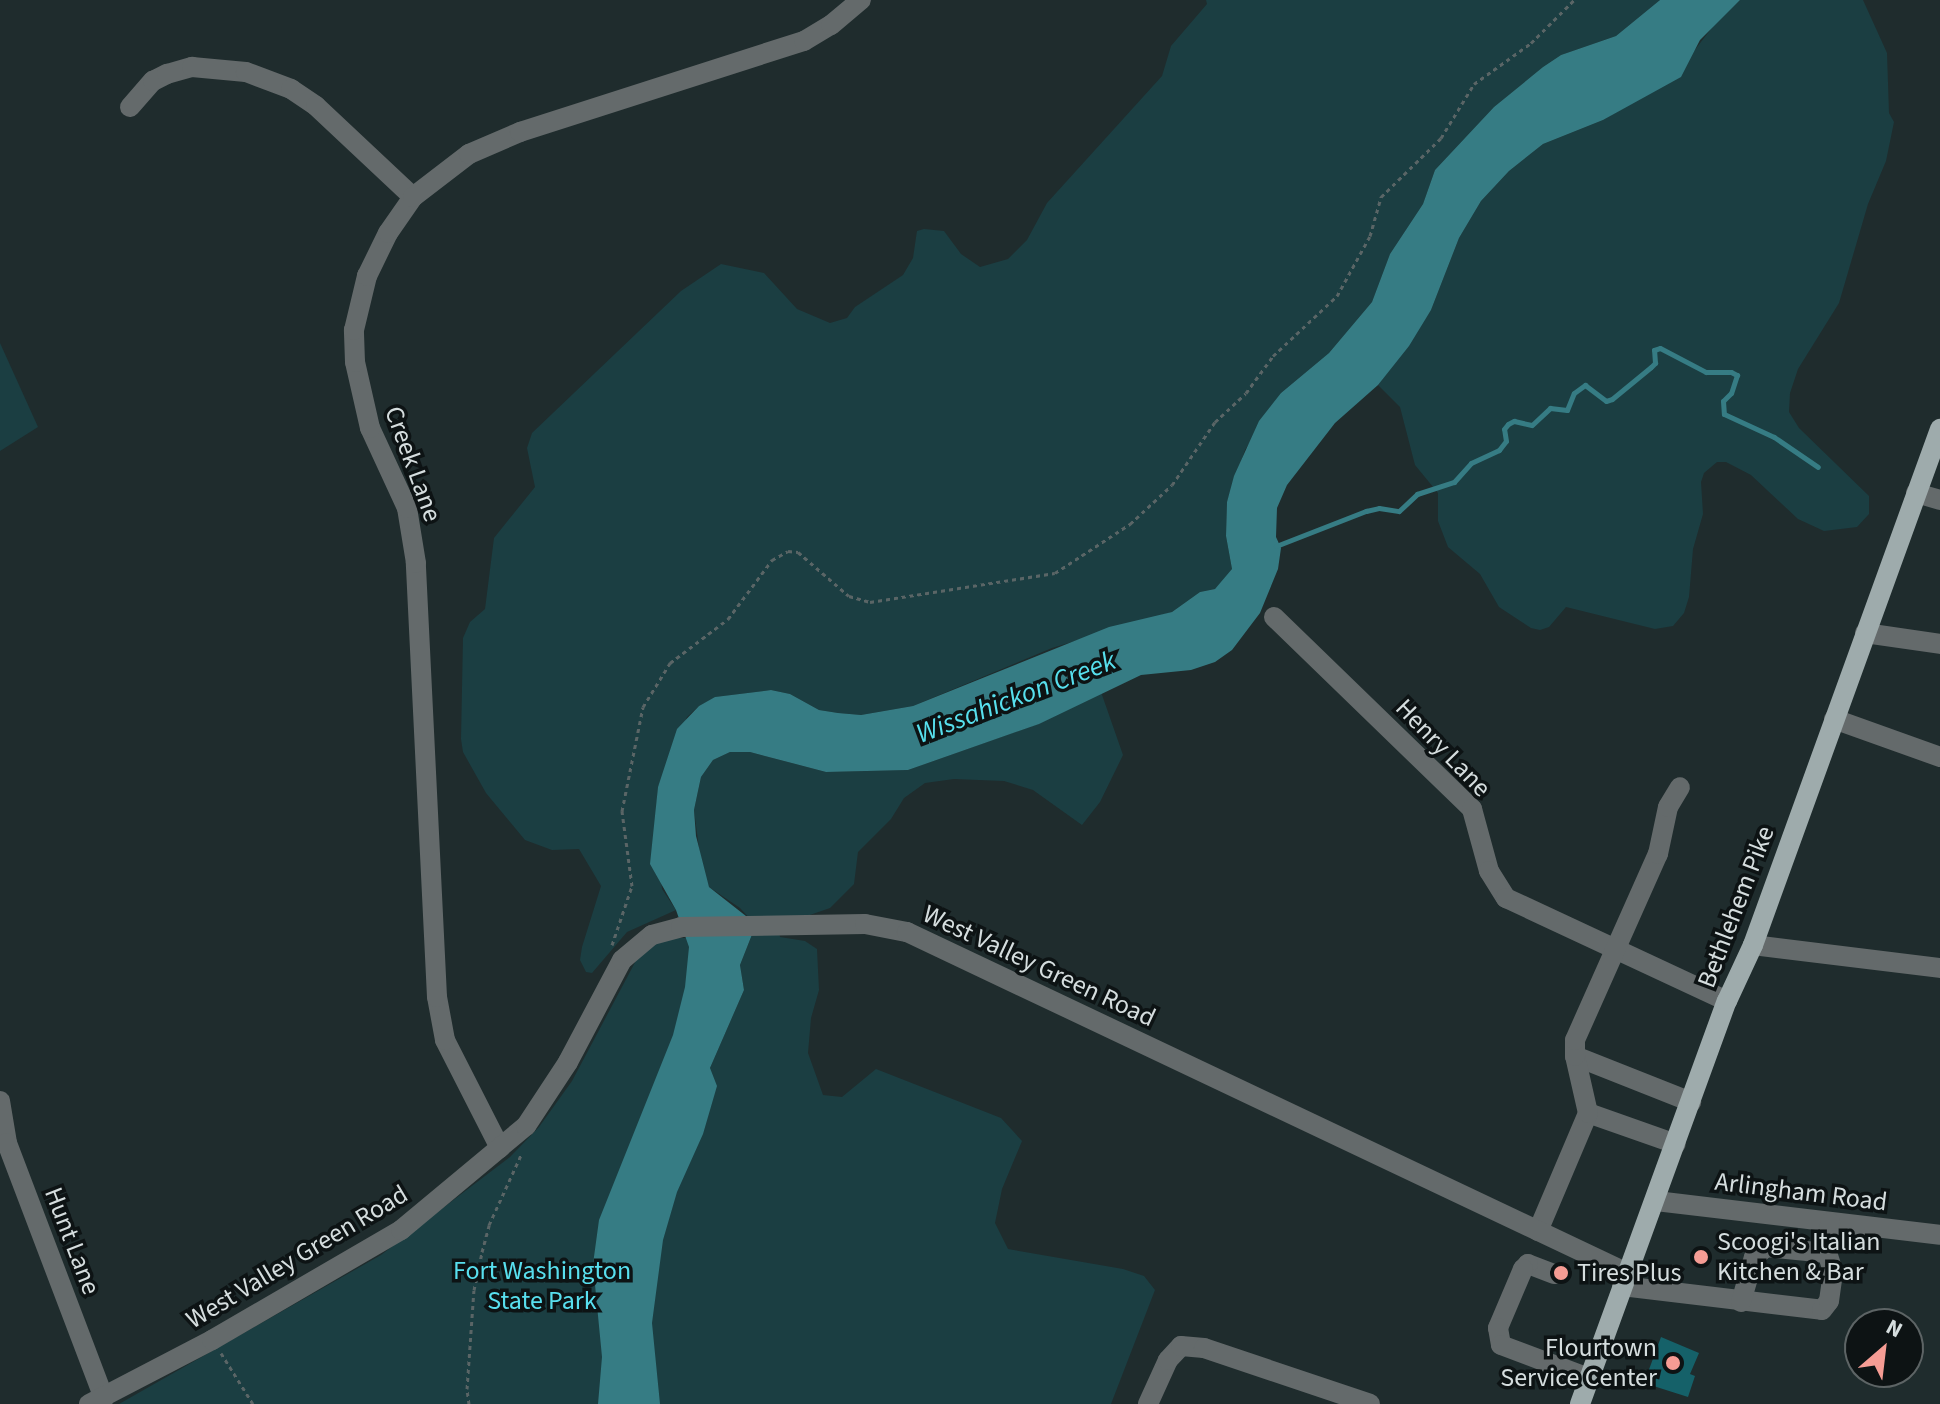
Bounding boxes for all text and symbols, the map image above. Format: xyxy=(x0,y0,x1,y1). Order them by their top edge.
street label: Creek Lane xyxy=(378,402,448,526)
water label: Wissahickon Creek xyxy=(911,643,1121,751)
street label: Henry Lane xyxy=(1389,693,1497,803)
street label: Bethlehem Pike xyxy=(1691,822,1781,992)
street label: West Valley Green Road xyxy=(918,898,1160,1034)
street label: Arlingham Road xyxy=(1713,1166,1889,1218)
street label: West Valley Green Road xyxy=(181,1178,413,1336)
street label: Hunt Lane xyxy=(37,1183,107,1299)
place label: Scoogi's Italian Kitchen & Bar xyxy=(1717,1226,1880,1288)
marker: Scoogi's Italian Kitchen & Bar xyxy=(1692,1248,1710,1266)
park label: Fort Washington State Park xyxy=(453,1255,631,1316)
place label: Tires Plus xyxy=(1577,1257,1681,1289)
marker: Tires Plus xyxy=(1552,1264,1570,1282)
north arrow xyxy=(1844,1308,1924,1388)
text: N xyxy=(1880,1311,1908,1346)
place label: Flourtown Service Center xyxy=(1500,1332,1657,1394)
marker: Flourtown Service Center xyxy=(1664,1354,1682,1372)

